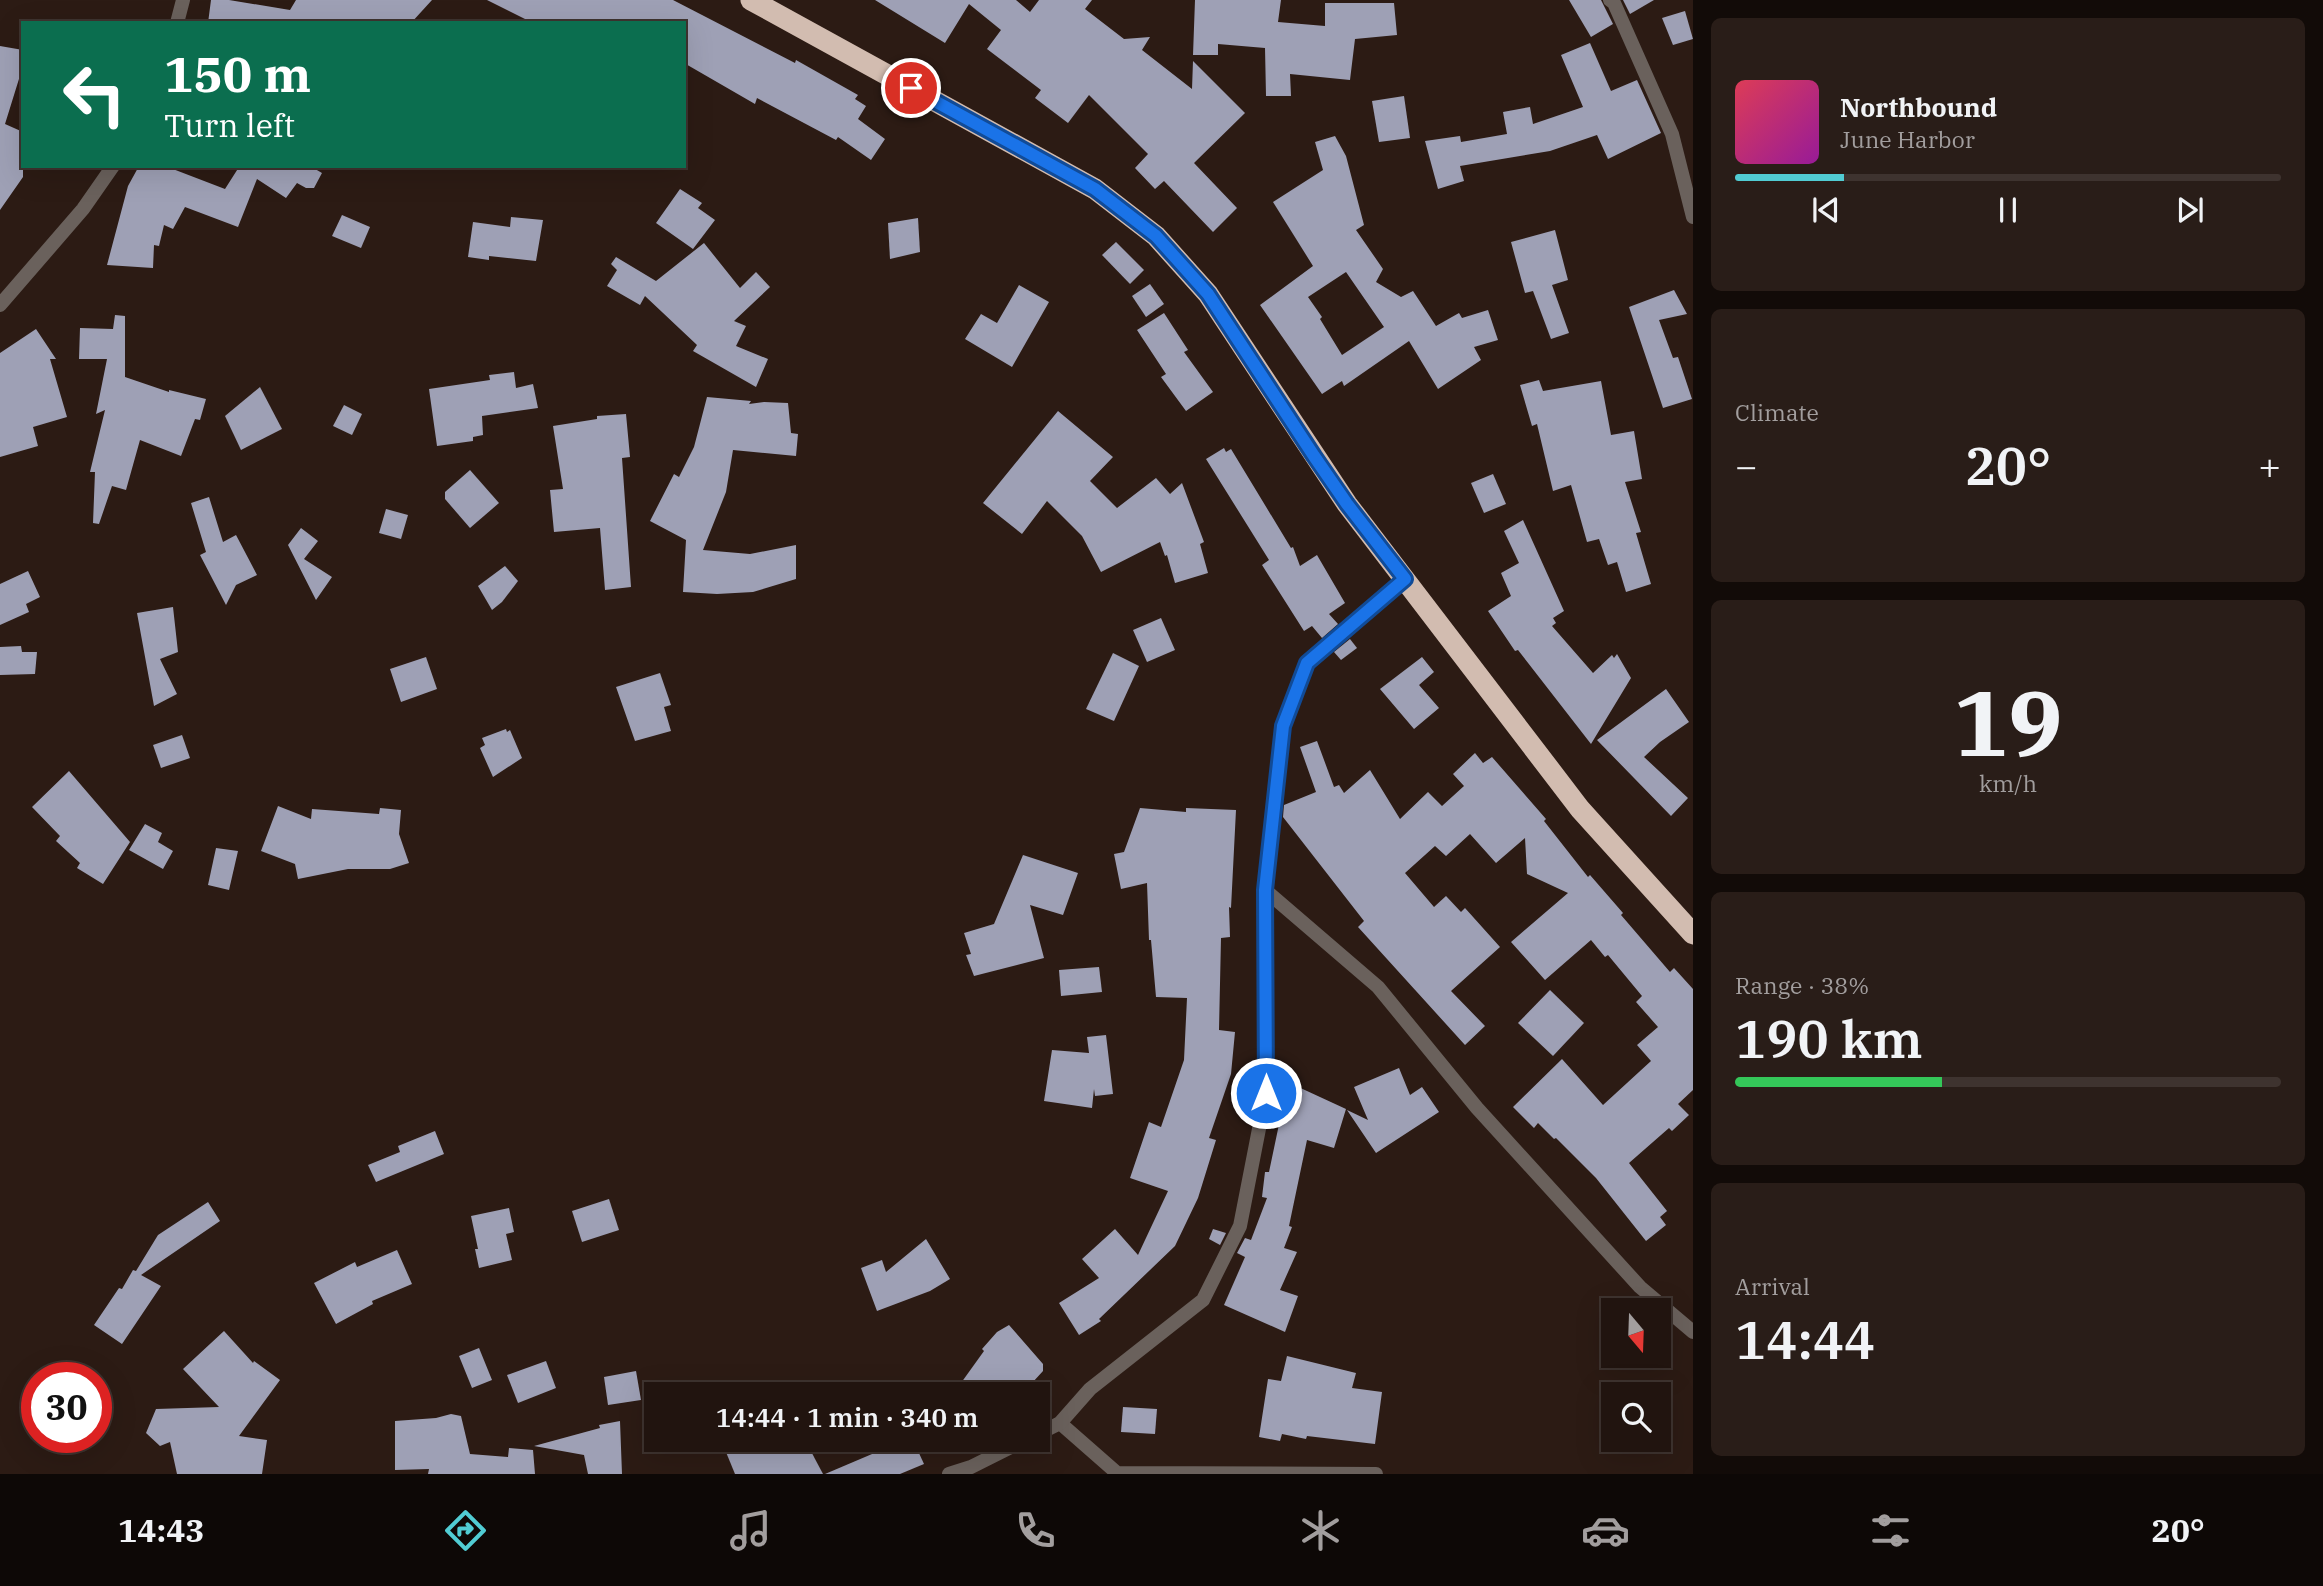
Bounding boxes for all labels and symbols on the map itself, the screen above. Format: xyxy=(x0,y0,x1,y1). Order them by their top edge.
pin xyxy=(881,58,941,118)
position arrow xyxy=(1229,1056,1303,1130)
north arrow xyxy=(1601,1298,1671,1368)
speed limit sign: 30 xyxy=(21,1362,112,1453)

